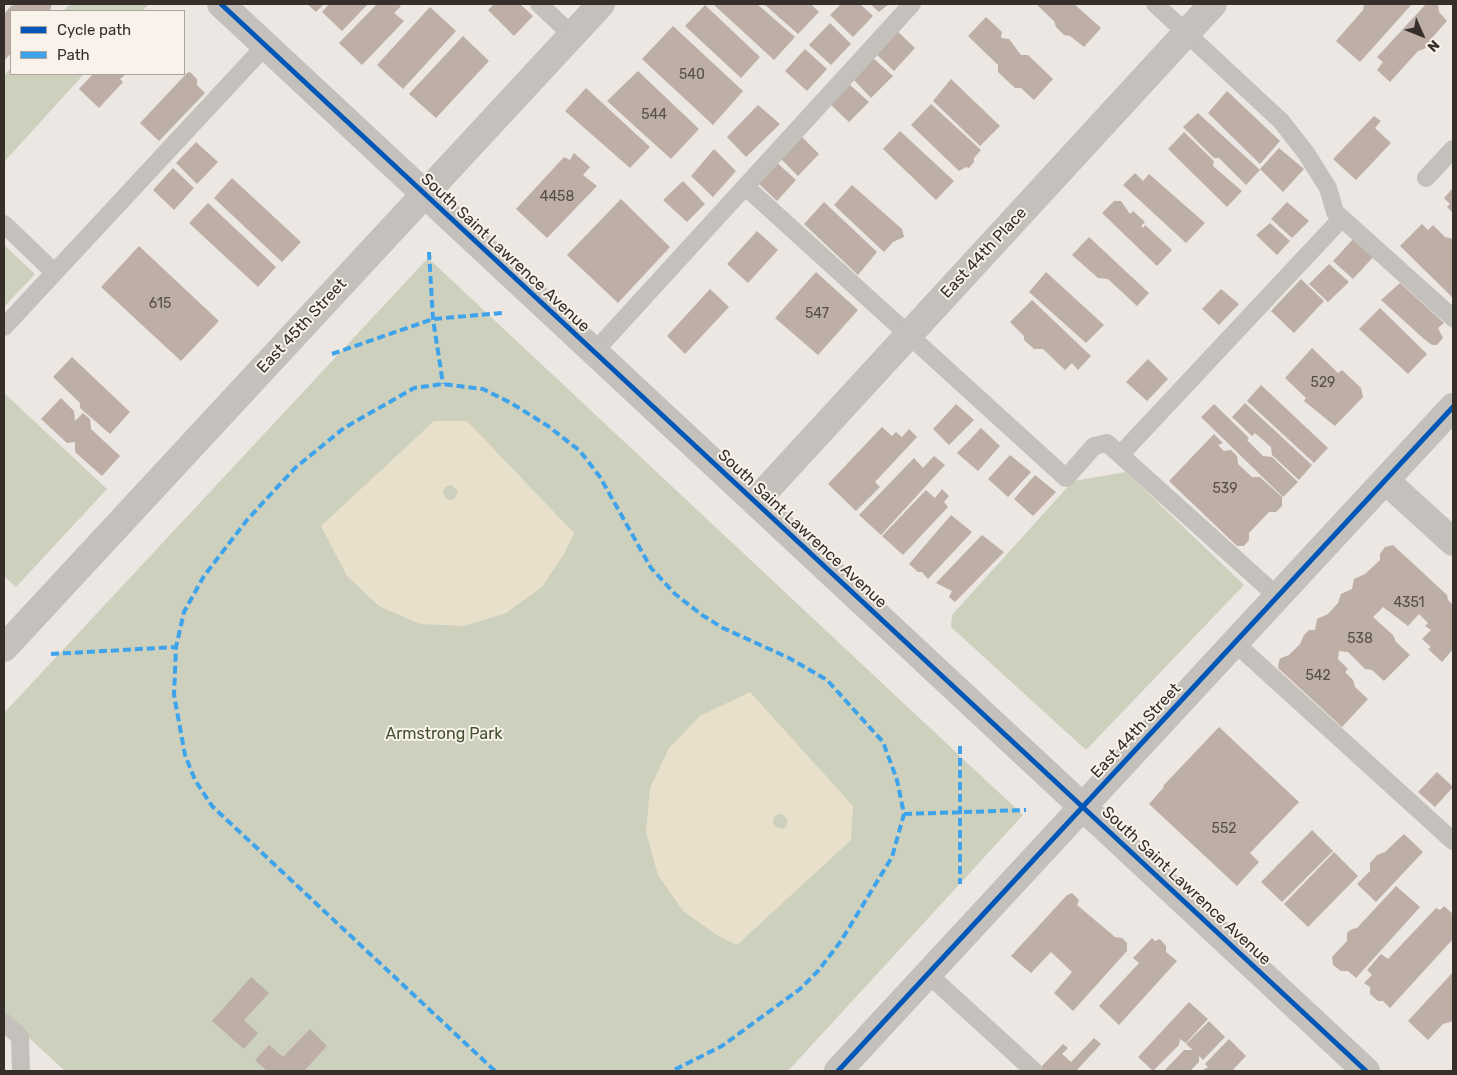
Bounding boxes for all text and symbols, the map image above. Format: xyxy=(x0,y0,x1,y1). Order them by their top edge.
legend xyxy=(10,10,185,75)
north arrow xyxy=(1397,10,1447,60)
text: Cycle path xyxy=(57,21,131,39)
text: N xyxy=(1424,36,1443,55)
text: Path xyxy=(57,46,90,64)
house number: 540 xyxy=(679,67,705,83)
house number: 544 xyxy=(641,107,667,123)
street label: South Saint Lawrence Avenue xyxy=(417,170,593,336)
house number: 4458 xyxy=(540,189,574,205)
street label: East 44th Place xyxy=(937,204,1031,302)
street label: East 45th Street xyxy=(253,275,351,377)
house number: 615 xyxy=(149,296,171,312)
house number: 547 xyxy=(805,306,829,322)
house number: 529 xyxy=(1311,375,1335,391)
street label: South Saint Lawrence Avenue xyxy=(714,446,890,612)
house number: 539 xyxy=(1212,481,1238,497)
house number: 4351 xyxy=(1393,595,1425,611)
house number: 538 xyxy=(1347,631,1373,647)
house number: 542 xyxy=(1305,668,1331,684)
street label: East 44th Street xyxy=(1087,680,1185,782)
park label: Armstrong Park xyxy=(386,724,502,744)
street label: South Saint Lawrence Avenue xyxy=(1098,803,1274,969)
house number: 552 xyxy=(1212,821,1236,837)

